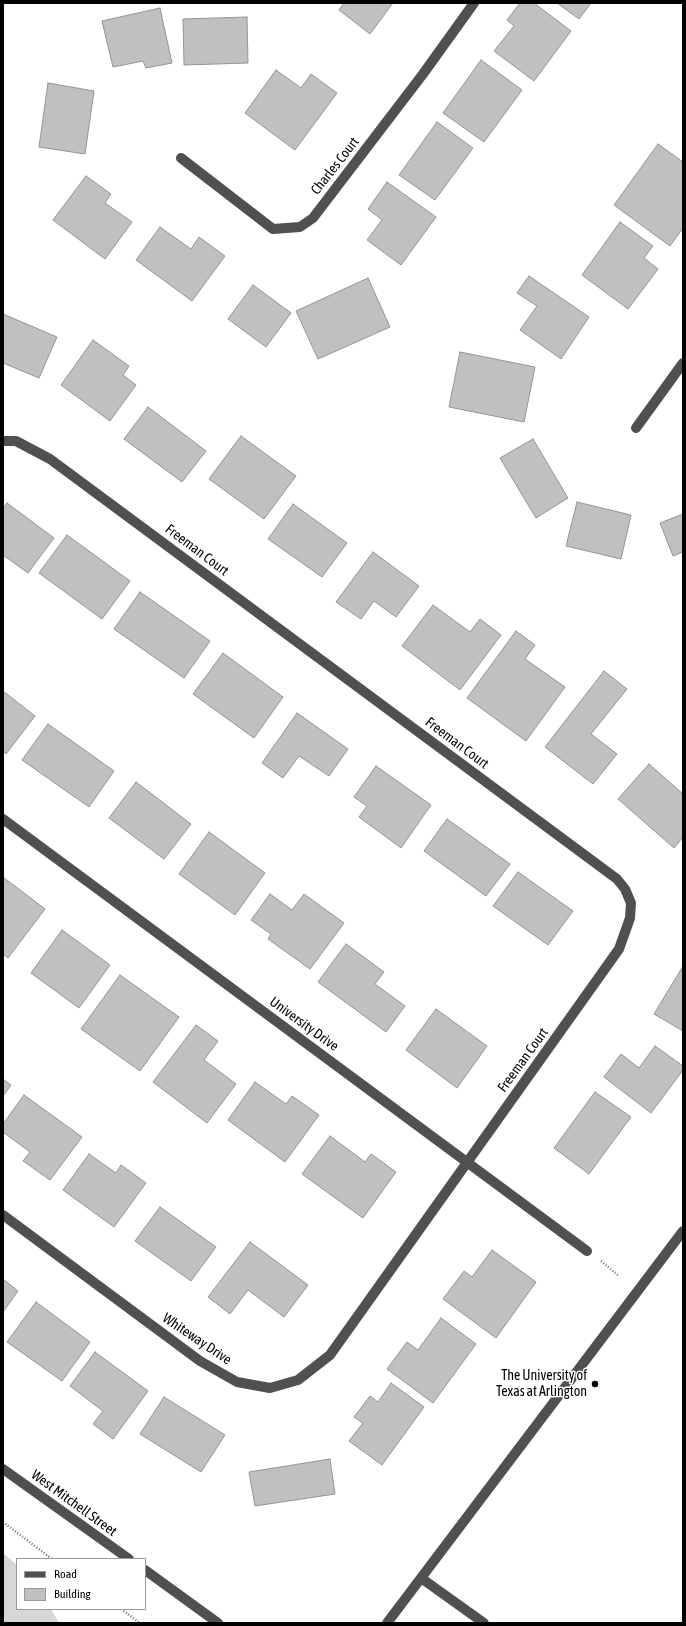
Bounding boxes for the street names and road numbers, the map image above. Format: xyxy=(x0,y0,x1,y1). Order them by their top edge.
street label: Charles Court xyxy=(307,134,363,198)
street label: Freeman Court xyxy=(162,521,232,579)
street label: Freeman Court xyxy=(422,714,492,772)
street label: University Drive xyxy=(266,993,342,1055)
street label: Freeman Court xyxy=(494,1025,552,1095)
street label: Whiteway Drive xyxy=(159,1310,235,1368)
street label: West Mitchell Street xyxy=(28,1466,120,1540)

